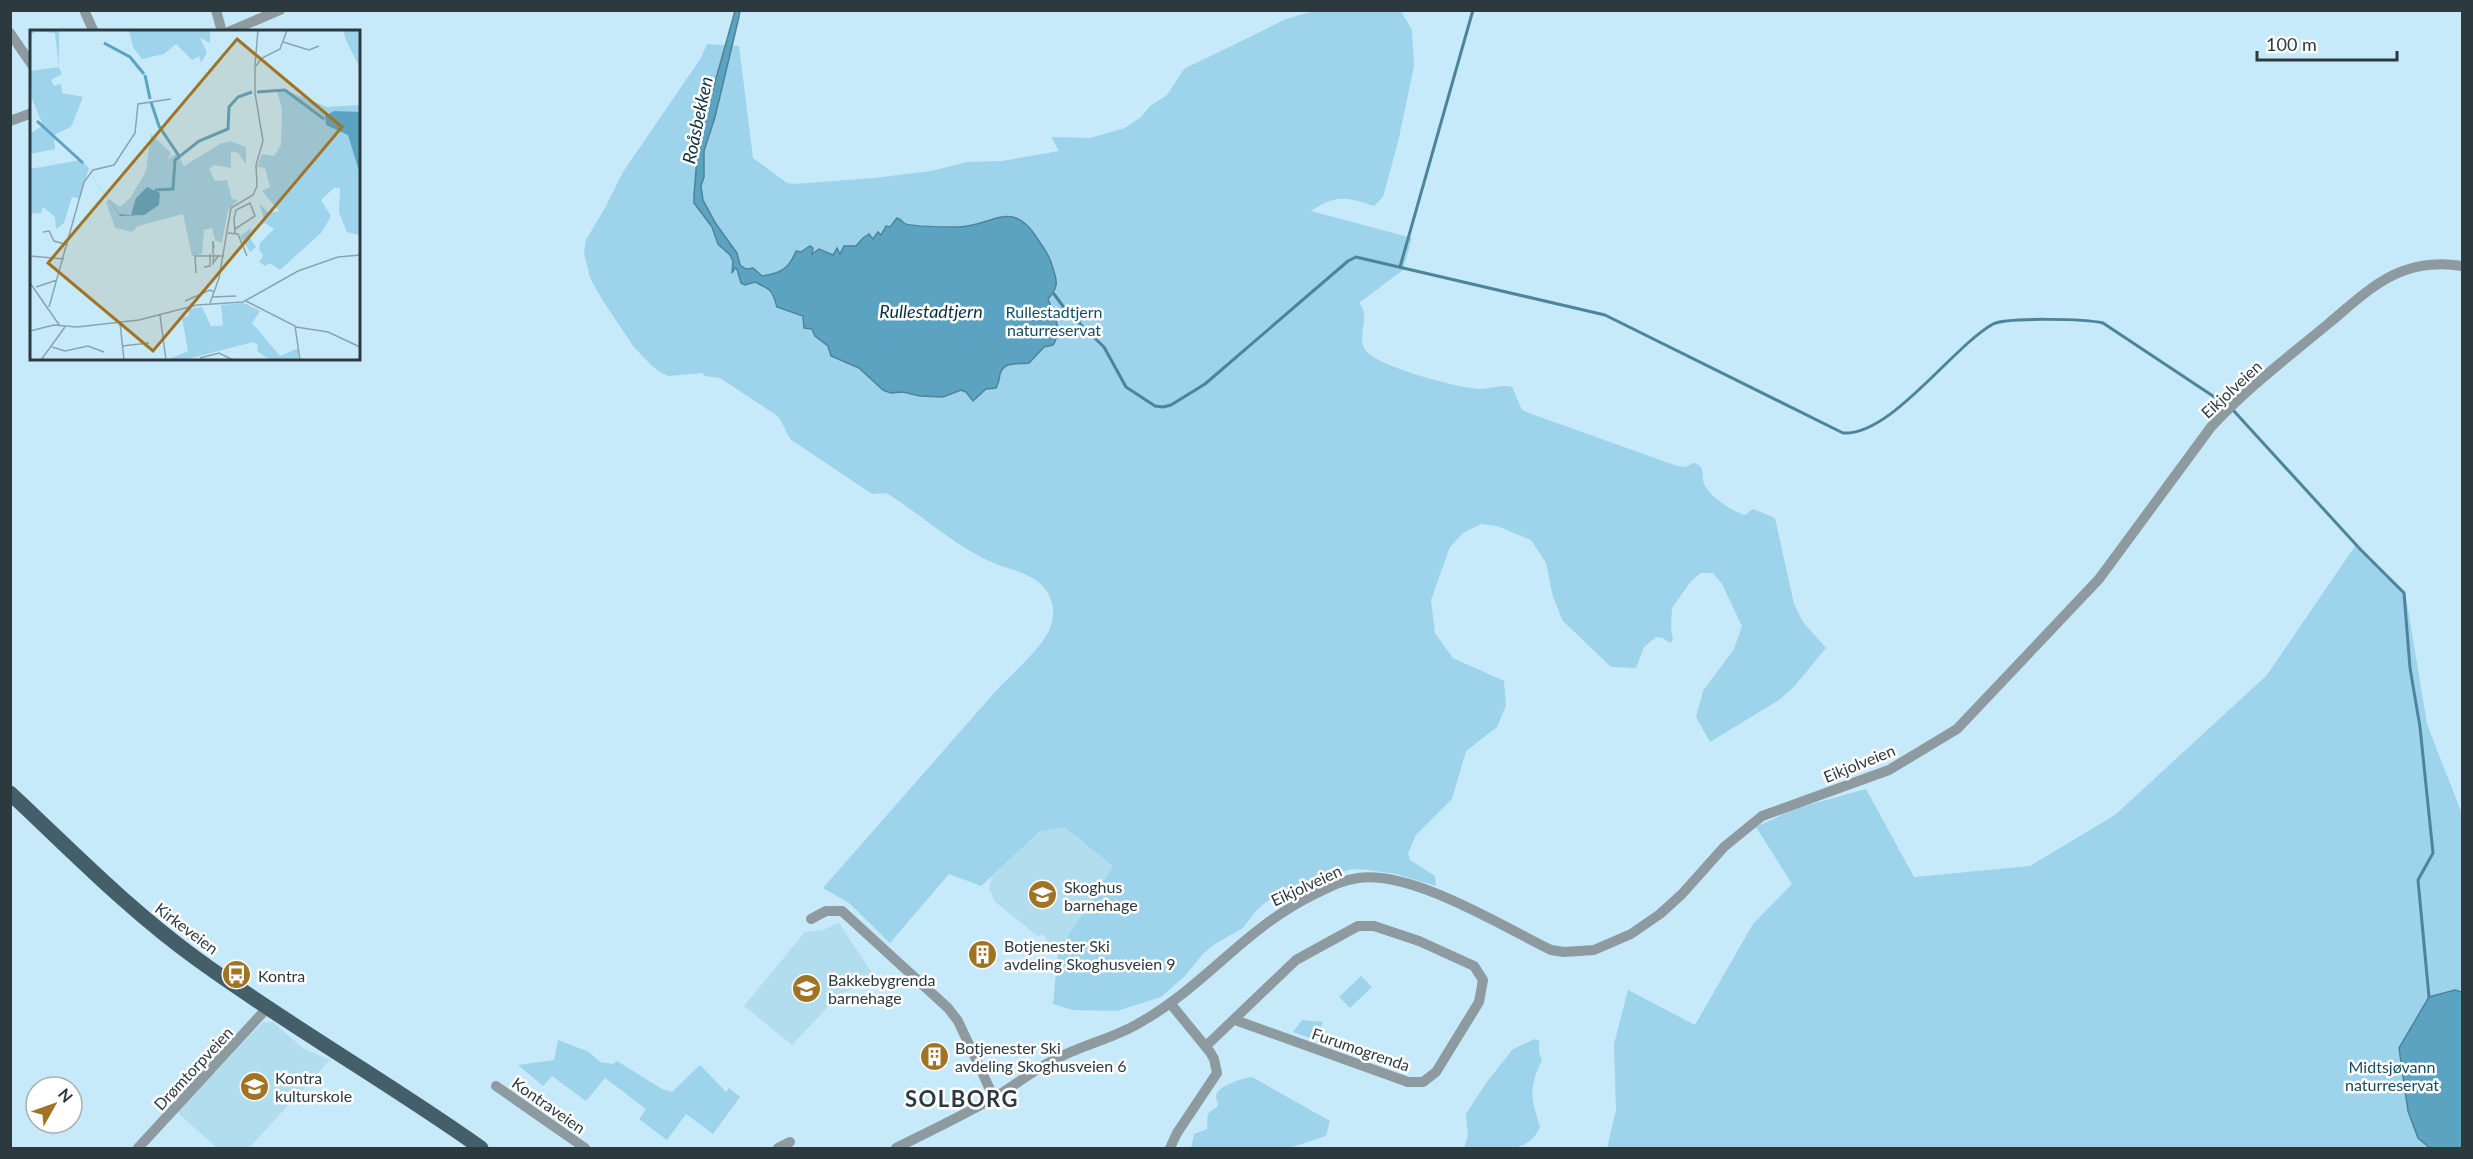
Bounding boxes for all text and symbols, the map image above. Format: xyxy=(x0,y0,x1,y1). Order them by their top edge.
scale bar xyxy=(2257,24,2396,62)
inset map xyxy=(30,30,360,360)
text: 100 m xyxy=(2266,33,2317,55)
water label: Roåsbekken xyxy=(677,74,717,166)
water label: Rullestadtjern xyxy=(879,300,983,322)
park label: Rullestadtjern naturreservat xyxy=(1006,302,1102,339)
street label: Eikjolveien xyxy=(2197,356,2265,422)
street label: Eikjolveien xyxy=(1820,740,1898,786)
street label: Eikjolveien xyxy=(1268,860,1344,910)
place label: Skoghus barnehage xyxy=(1064,877,1138,914)
school or university icon: Skoghus barnehage xyxy=(1027,879,1059,911)
street label: Kirkeveien xyxy=(152,898,222,958)
place label: Botjenester Ski avdeling Skoghusveien 9 xyxy=(1004,936,1175,973)
building icon: Botjenester Ski avdeling Skoghusveien 9 xyxy=(967,938,999,970)
bus stop icon: Kontra xyxy=(221,959,253,991)
place label: Kontra xyxy=(258,966,305,985)
place label: Bakkebygrenda barnehage xyxy=(828,970,935,1007)
school or university icon: Bakkebygrenda barnehage xyxy=(791,972,823,1004)
street label: Drømtorpveien xyxy=(150,1023,236,1113)
street label: Furumogrenda xyxy=(1309,1023,1413,1075)
place label: Botjenester Ski avdeling Skoghusveien 6 xyxy=(955,1038,1126,1075)
building icon: Botjenester Ski avdeling Skoghusveien 6 xyxy=(918,1040,950,1072)
park label: Midtsjøvann naturreservat xyxy=(2345,1057,2439,1094)
place label: Kontra kulturskole xyxy=(275,1068,352,1105)
school or university icon: Kontra kulturskole xyxy=(238,1070,270,1102)
street label: Kontraveien xyxy=(509,1073,589,1137)
north arrow xyxy=(24,1075,84,1135)
text: N xyxy=(55,1084,77,1106)
district label: SOLBORG xyxy=(905,1085,1019,1112)

